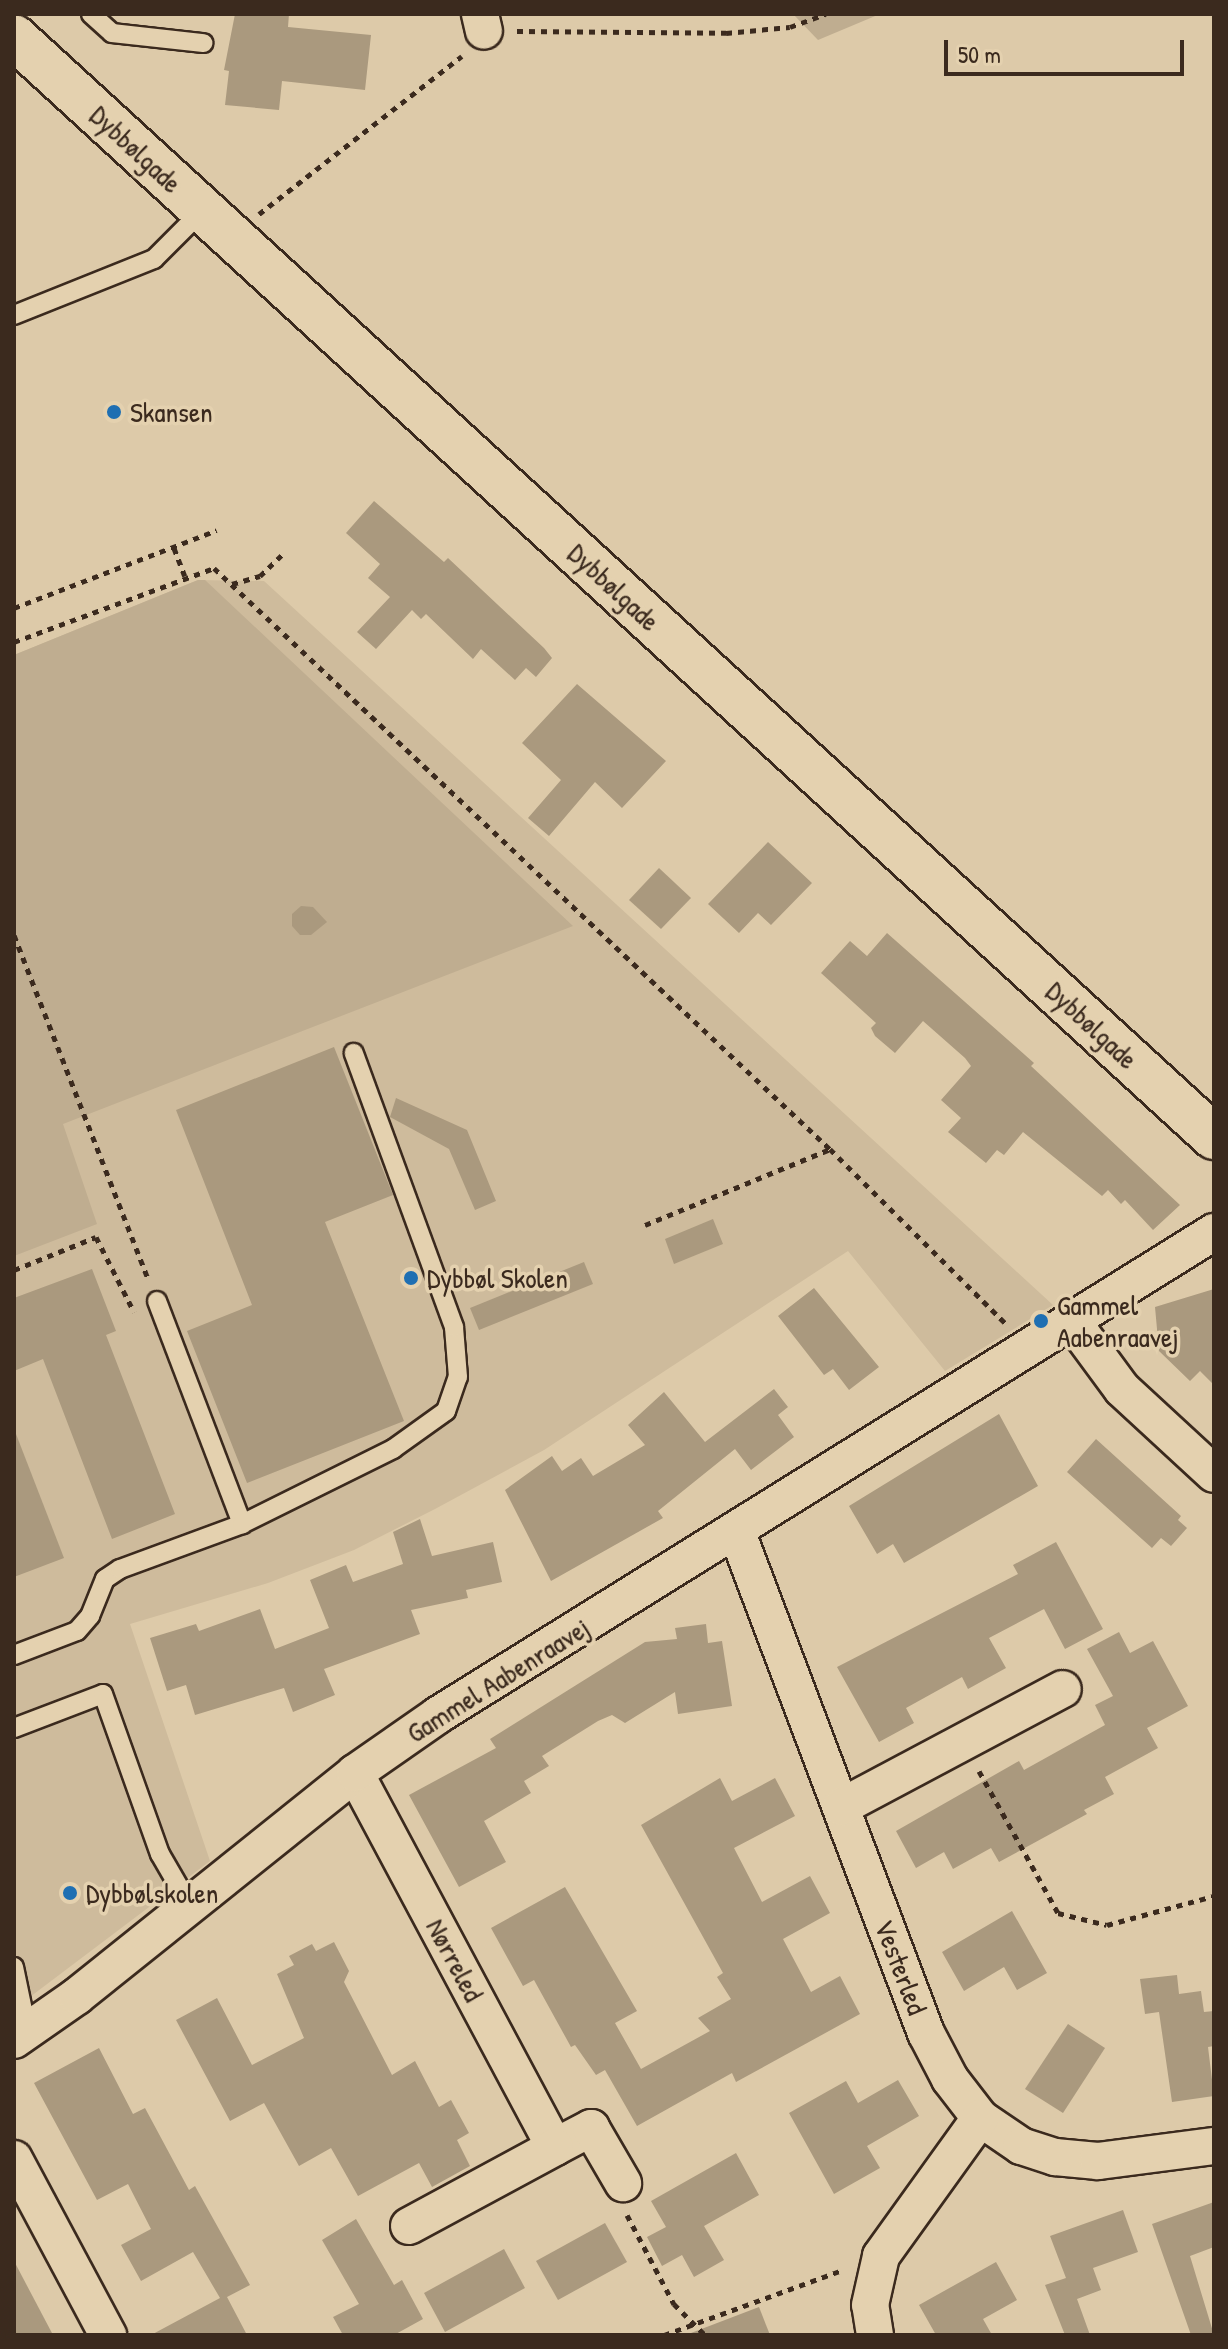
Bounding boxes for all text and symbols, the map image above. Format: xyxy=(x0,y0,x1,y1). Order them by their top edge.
scale bar xyxy=(948,24,1188,74)
text: 50 m xyxy=(958,38,1001,70)
street label: Dybbølgade xyxy=(83,98,189,200)
place label: Skansen xyxy=(130,395,213,429)
marker: Skansen xyxy=(105,403,123,421)
street label: Dybbølgade xyxy=(561,536,667,638)
street label: Dybbølgade xyxy=(1039,974,1145,1076)
place label: Dybbøl Skolen xyxy=(427,1261,568,1295)
marker: Dybbøl Skolen xyxy=(402,1269,420,1287)
place label: Gammel Aabenraavej xyxy=(1057,1288,1179,1354)
marker: Gammel Aabenraavej xyxy=(1032,1312,1050,1330)
street label: Gammel Aabenraavej xyxy=(400,1610,596,1750)
place label: Dybbølskolen xyxy=(86,1876,218,1910)
marker: Dybbølskolen xyxy=(61,1884,79,1902)
street label: Nørreled xyxy=(419,1913,491,2007)
street label: Vesterled xyxy=(868,1915,934,2019)

